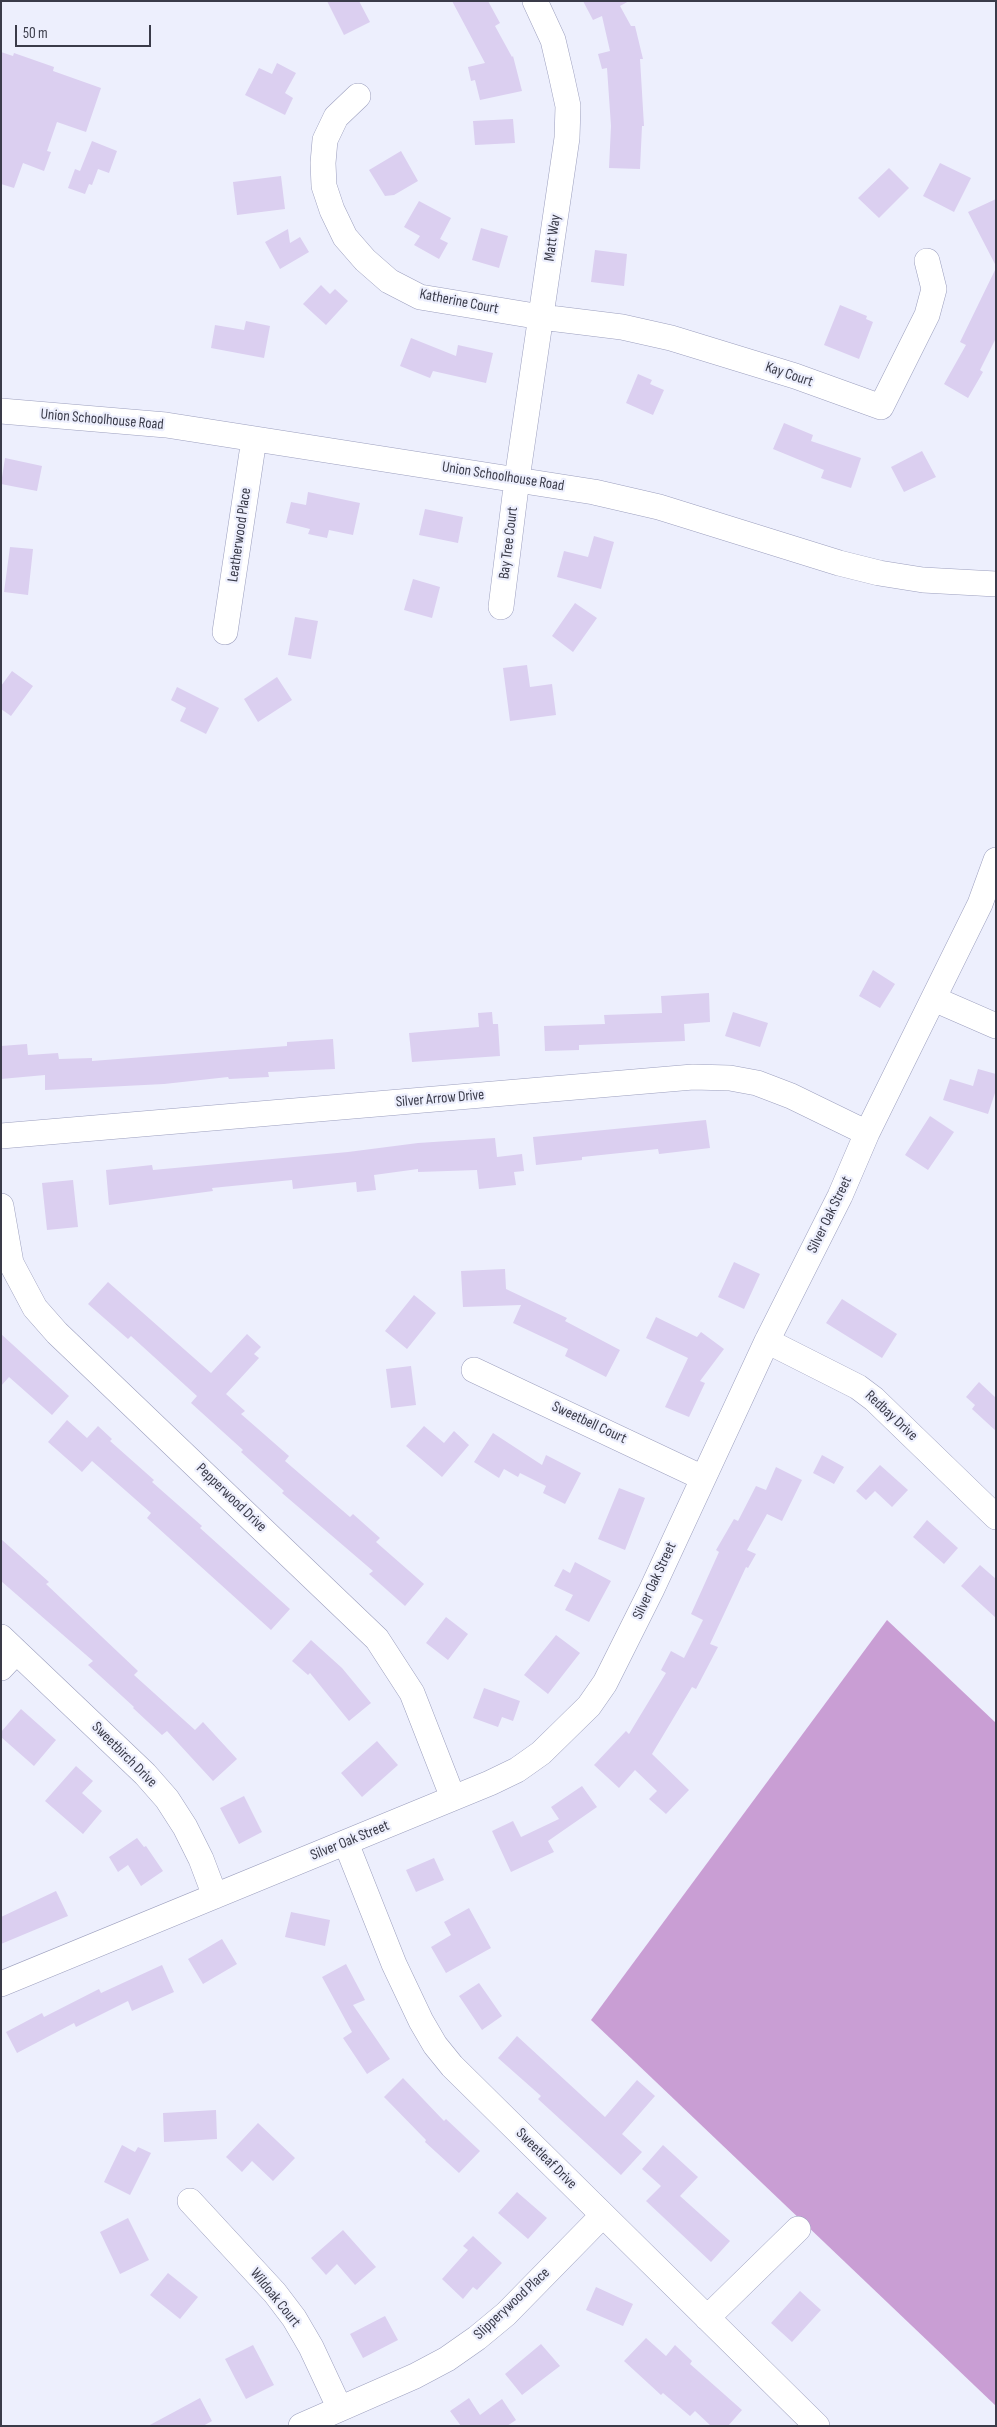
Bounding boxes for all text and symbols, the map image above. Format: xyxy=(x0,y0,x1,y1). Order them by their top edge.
scale bar xyxy=(18,15,154,47)
text: 50 m xyxy=(23,24,48,43)
street label: Matt Way xyxy=(541,213,565,263)
street label: Katherine Court xyxy=(418,286,500,318)
street label: Kay Court xyxy=(763,358,815,392)
street label: Union Schoolhouse Road xyxy=(40,406,164,434)
street label: Union Schoolhouse Road xyxy=(441,458,565,496)
street label: Leatherwood Place xyxy=(224,487,256,583)
street label: Bay Tree Court xyxy=(496,506,522,580)
street label: Silver Arrow Drive xyxy=(395,1086,485,1112)
street label: Silver Oak Street xyxy=(804,1174,856,1256)
street label: Redbay Drive xyxy=(861,1387,921,1445)
street label: Sweetbell Court xyxy=(549,1398,629,1448)
street label: Pepperwood Drive xyxy=(192,1460,270,1536)
street label: Silver Oak Street xyxy=(629,1539,681,1623)
street label: Sweetbirch Drive xyxy=(87,1718,161,1792)
street label: Silver Oak Street xyxy=(308,1817,392,1865)
street label: Sweetleaf Drive xyxy=(512,2125,580,2193)
street label: Slipperywood Place xyxy=(470,2264,554,2344)
street label: Wildoak Court xyxy=(246,2265,304,2331)

